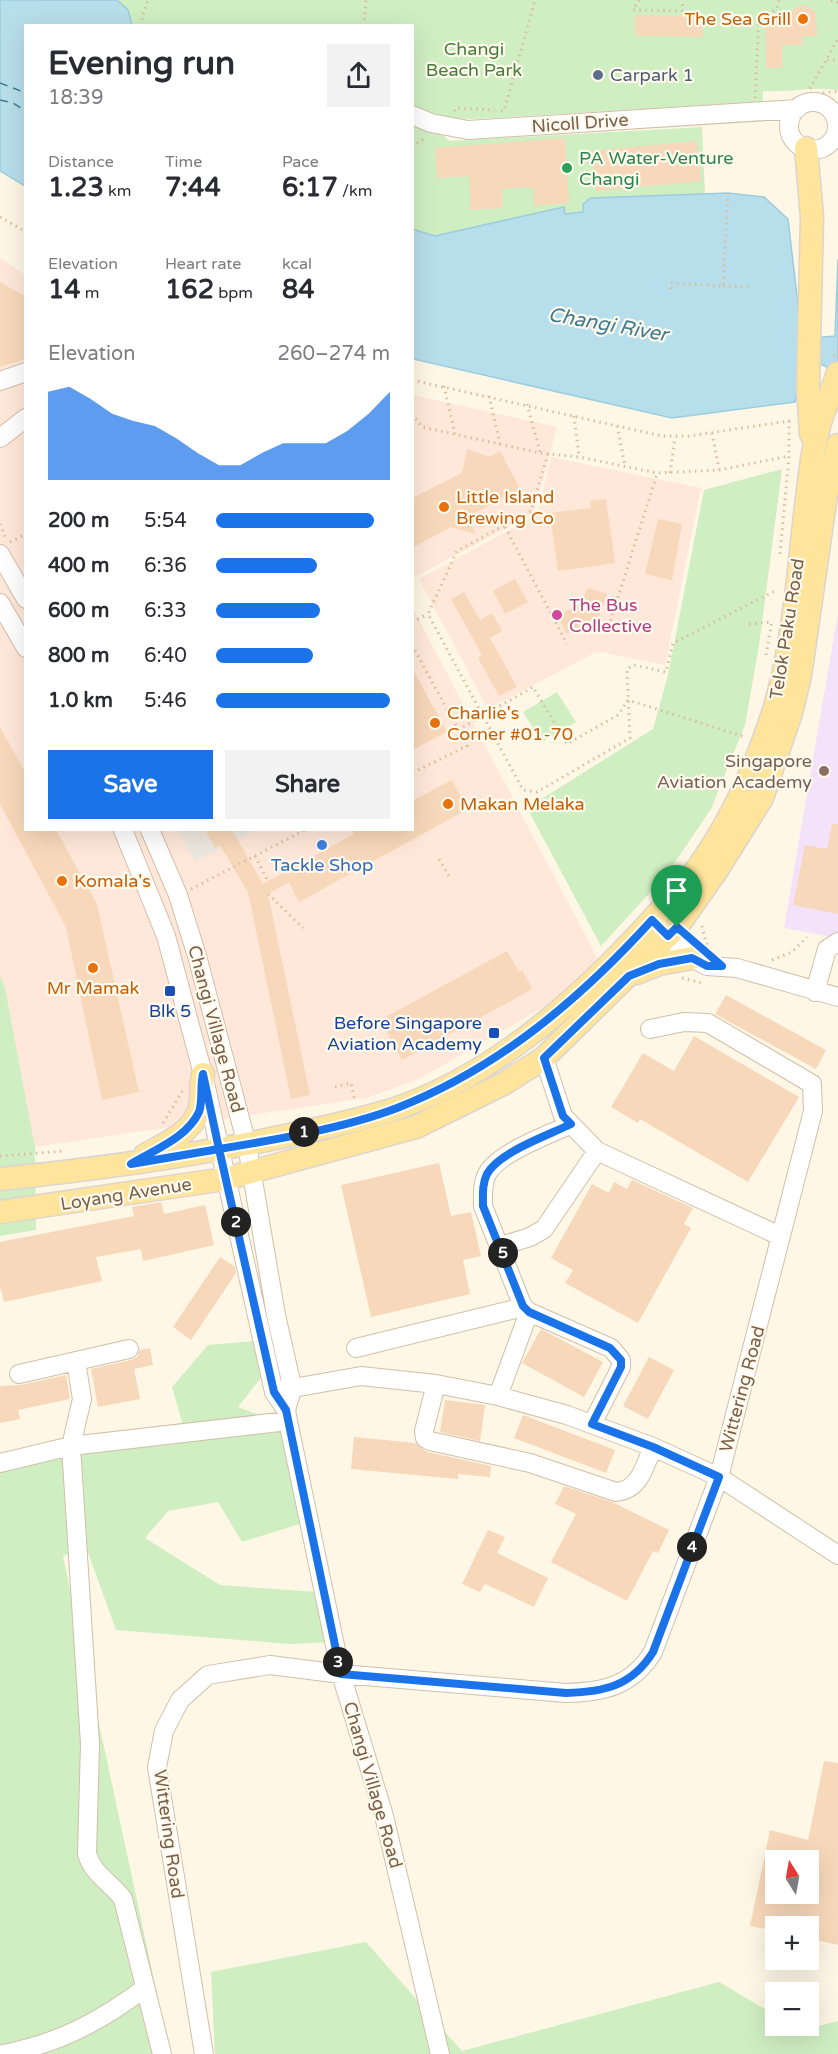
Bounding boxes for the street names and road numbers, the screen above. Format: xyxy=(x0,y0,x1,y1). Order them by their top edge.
street label: Nicoll Drive xyxy=(531,109,629,137)
street label: Telok Paku Road xyxy=(765,557,809,701)
street label: Changi Village Road xyxy=(183,943,249,1115)
street label: Loyang Avenue xyxy=(59,1173,193,1215)
street label: Wittering Road xyxy=(715,1323,769,1455)
street label: Changi Village Road xyxy=(339,1699,407,1871)
street label: Wittering Road xyxy=(149,1768,189,1900)

